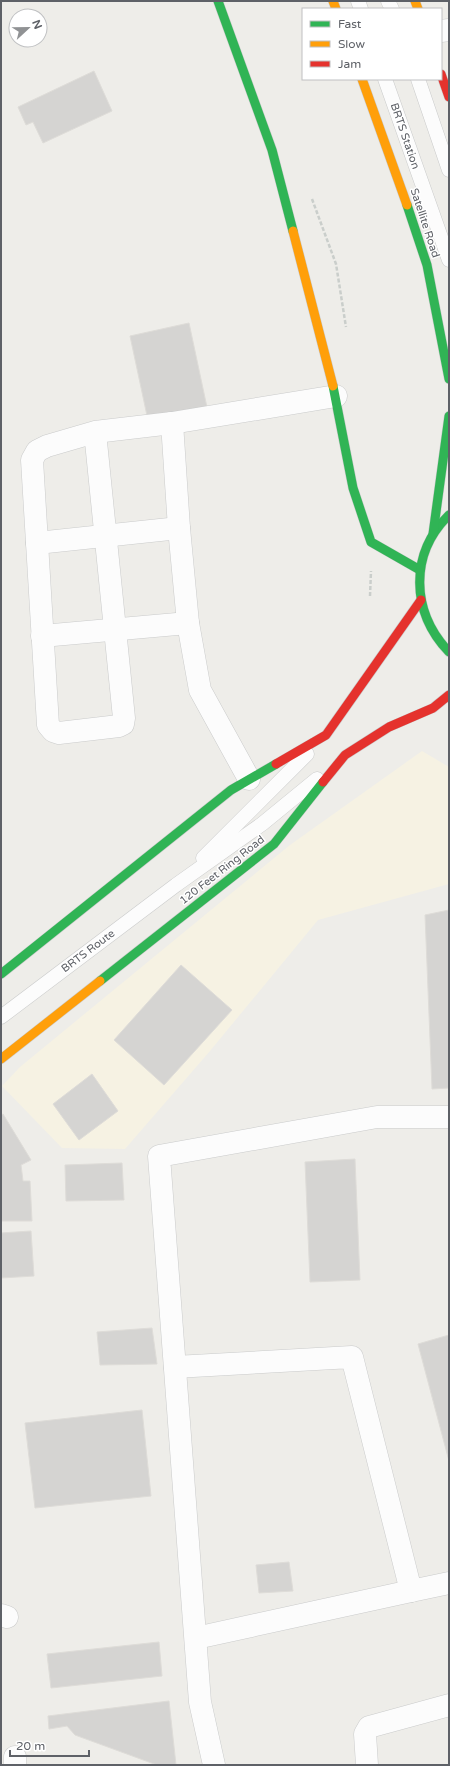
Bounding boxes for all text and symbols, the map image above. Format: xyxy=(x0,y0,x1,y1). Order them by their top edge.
north arrow xyxy=(8,8,48,48)
legend xyxy=(302,8,442,80)
text: Fast xyxy=(338,17,362,31)
text: N xyxy=(29,18,44,31)
text: Slow xyxy=(338,37,365,51)
text: Jam xyxy=(338,57,361,71)
street label: BRTS Station xyxy=(388,101,422,171)
street label: Satellite Road xyxy=(408,187,442,259)
street label: 120 Feet Ring Road xyxy=(177,833,267,907)
street label: BRTS Route xyxy=(59,927,117,975)
scale bar xyxy=(10,1732,89,1758)
text: 20 m xyxy=(16,1739,45,1753)

